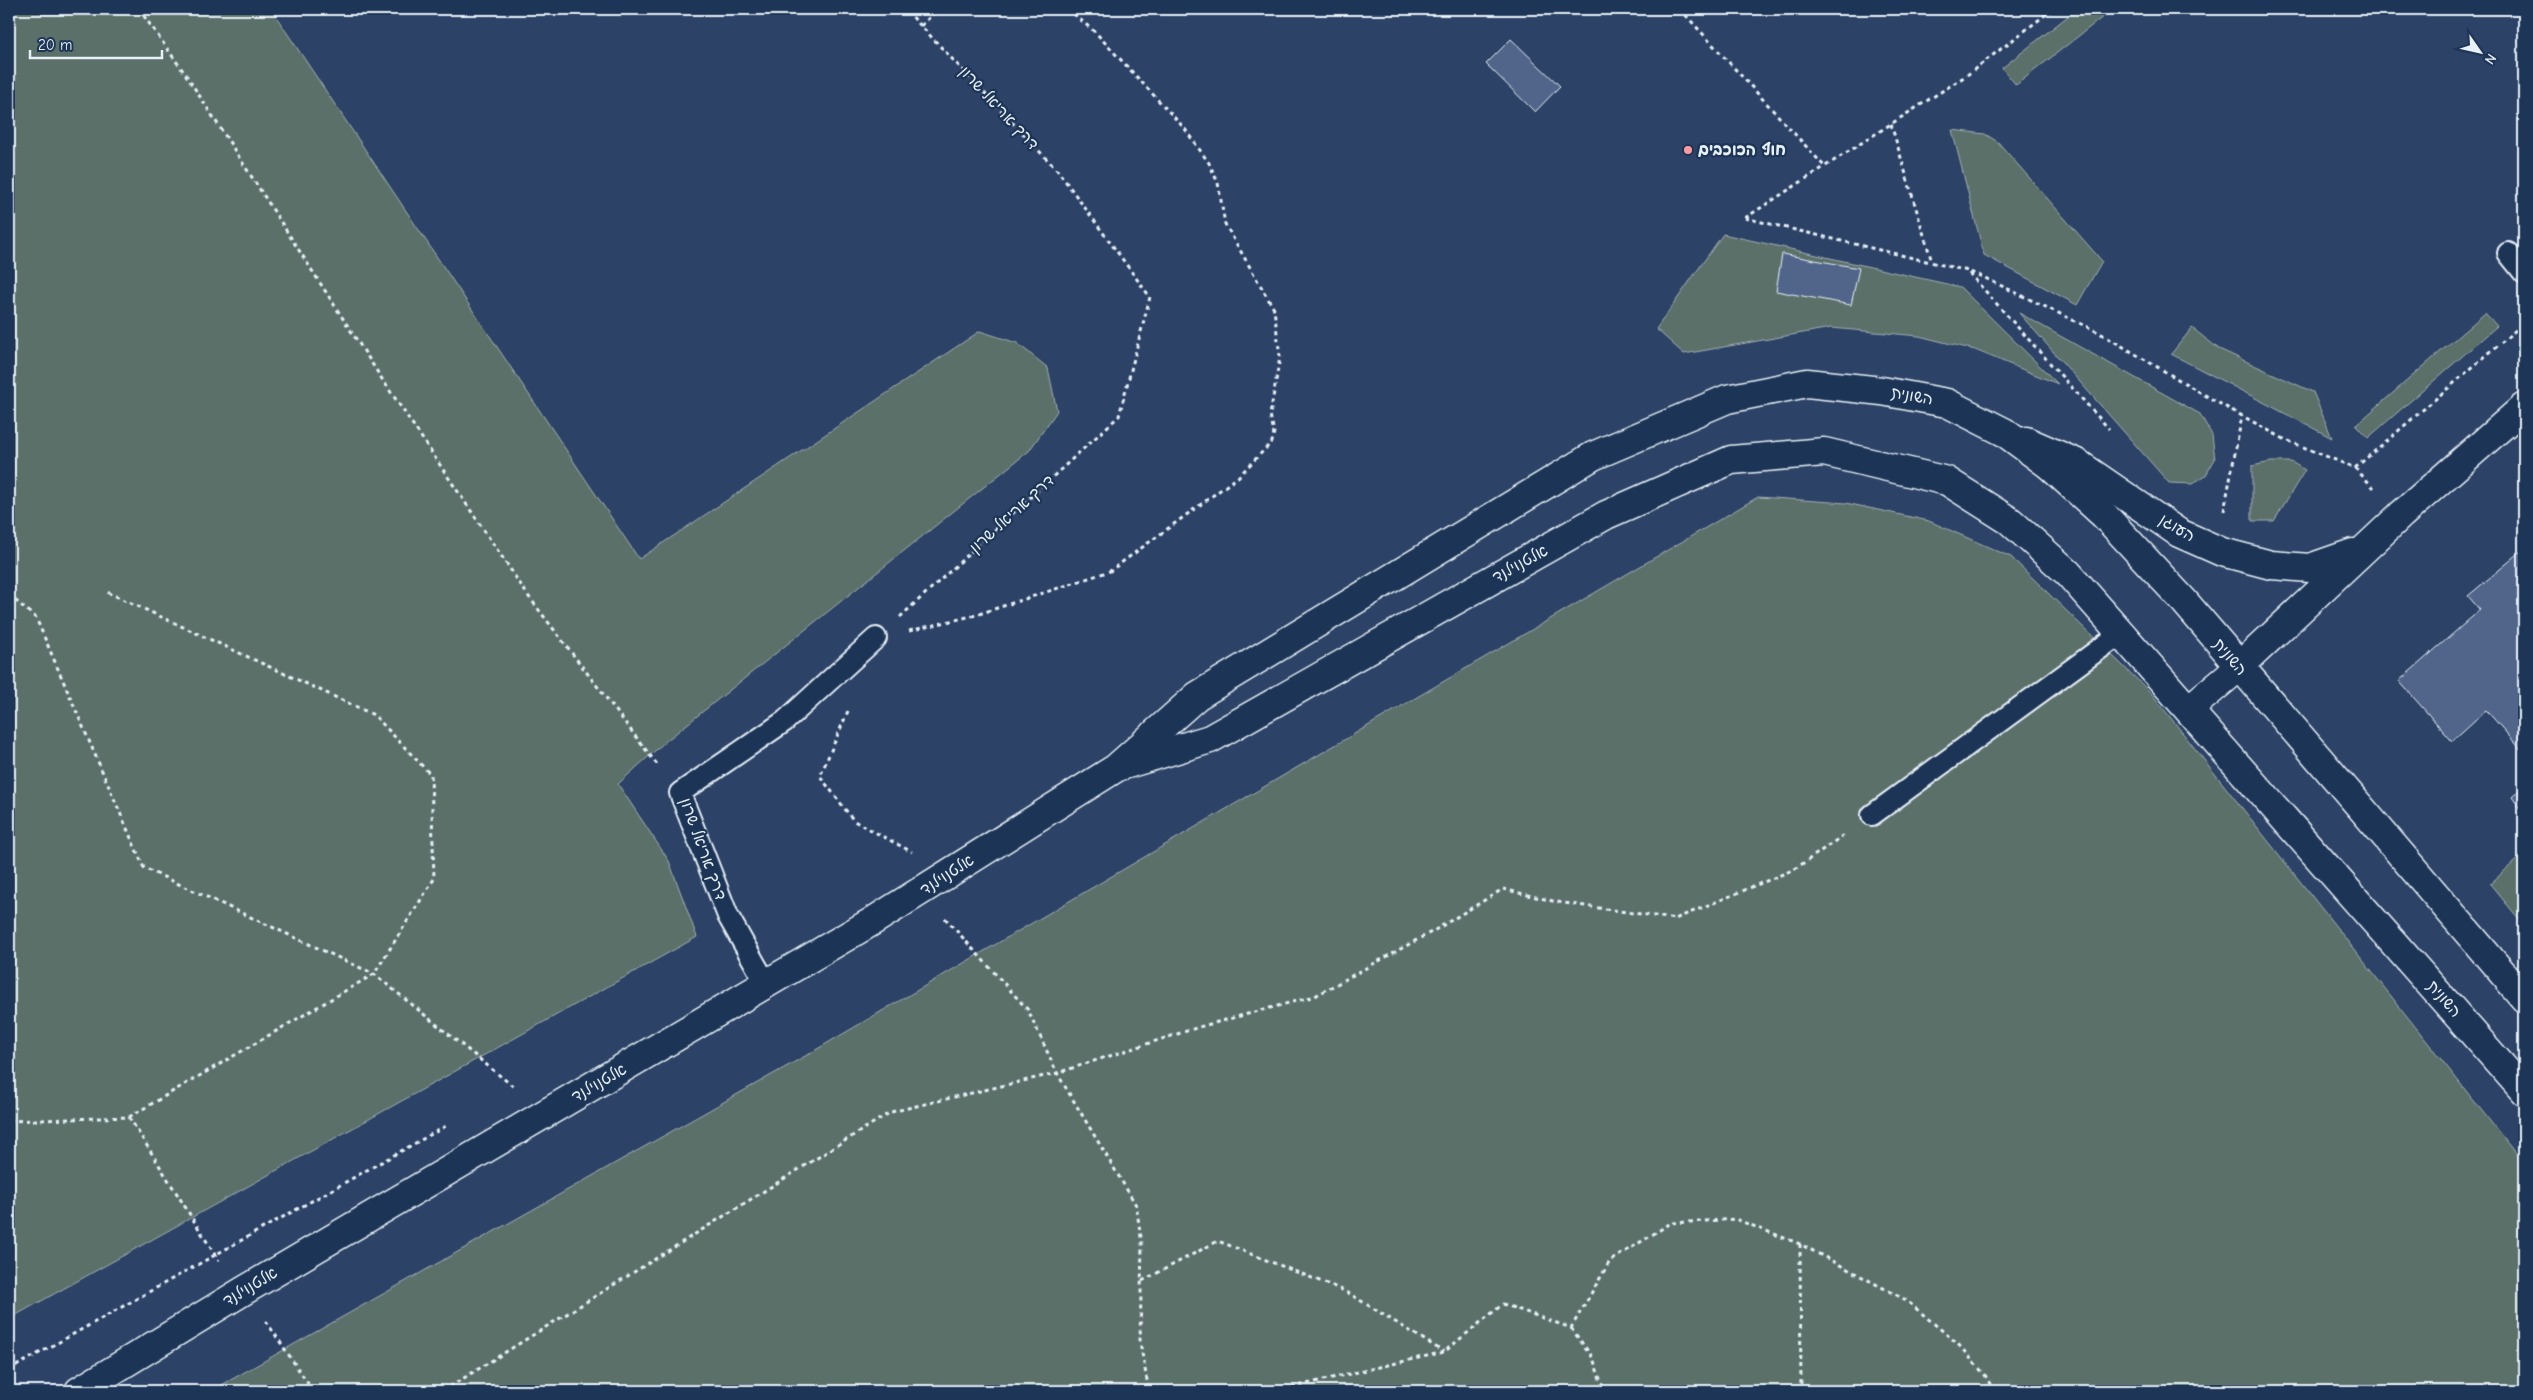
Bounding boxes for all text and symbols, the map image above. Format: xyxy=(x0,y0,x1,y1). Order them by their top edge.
scale bar xyxy=(30,28,162,60)
north arrow xyxy=(2456,28,2506,78)
text: 20 m xyxy=(38,36,72,54)
text: N xyxy=(2481,50,2500,68)
street label: דרך אריאל שרון xyxy=(955,63,1042,154)
place label: חוף הכוכבים xyxy=(1698,141,1786,159)
marker: חוף הכוכבים xyxy=(1682,144,1694,156)
street label: השונית xyxy=(1889,383,1935,409)
street label: דרך אריאל שרון xyxy=(966,471,1059,557)
street label: העוגן xyxy=(2156,510,2198,546)
street label: אלטנוילנד xyxy=(1489,541,1551,587)
street label: השונית xyxy=(2209,635,2251,679)
street label: דרך אריאל שרון xyxy=(675,795,730,903)
street label: אלטנוילנד xyxy=(917,851,977,899)
street label: השונית xyxy=(2423,977,2465,1021)
street label: אלטנוילנד xyxy=(568,1060,630,1106)
street label: אלטנוילנד xyxy=(219,1264,281,1310)

